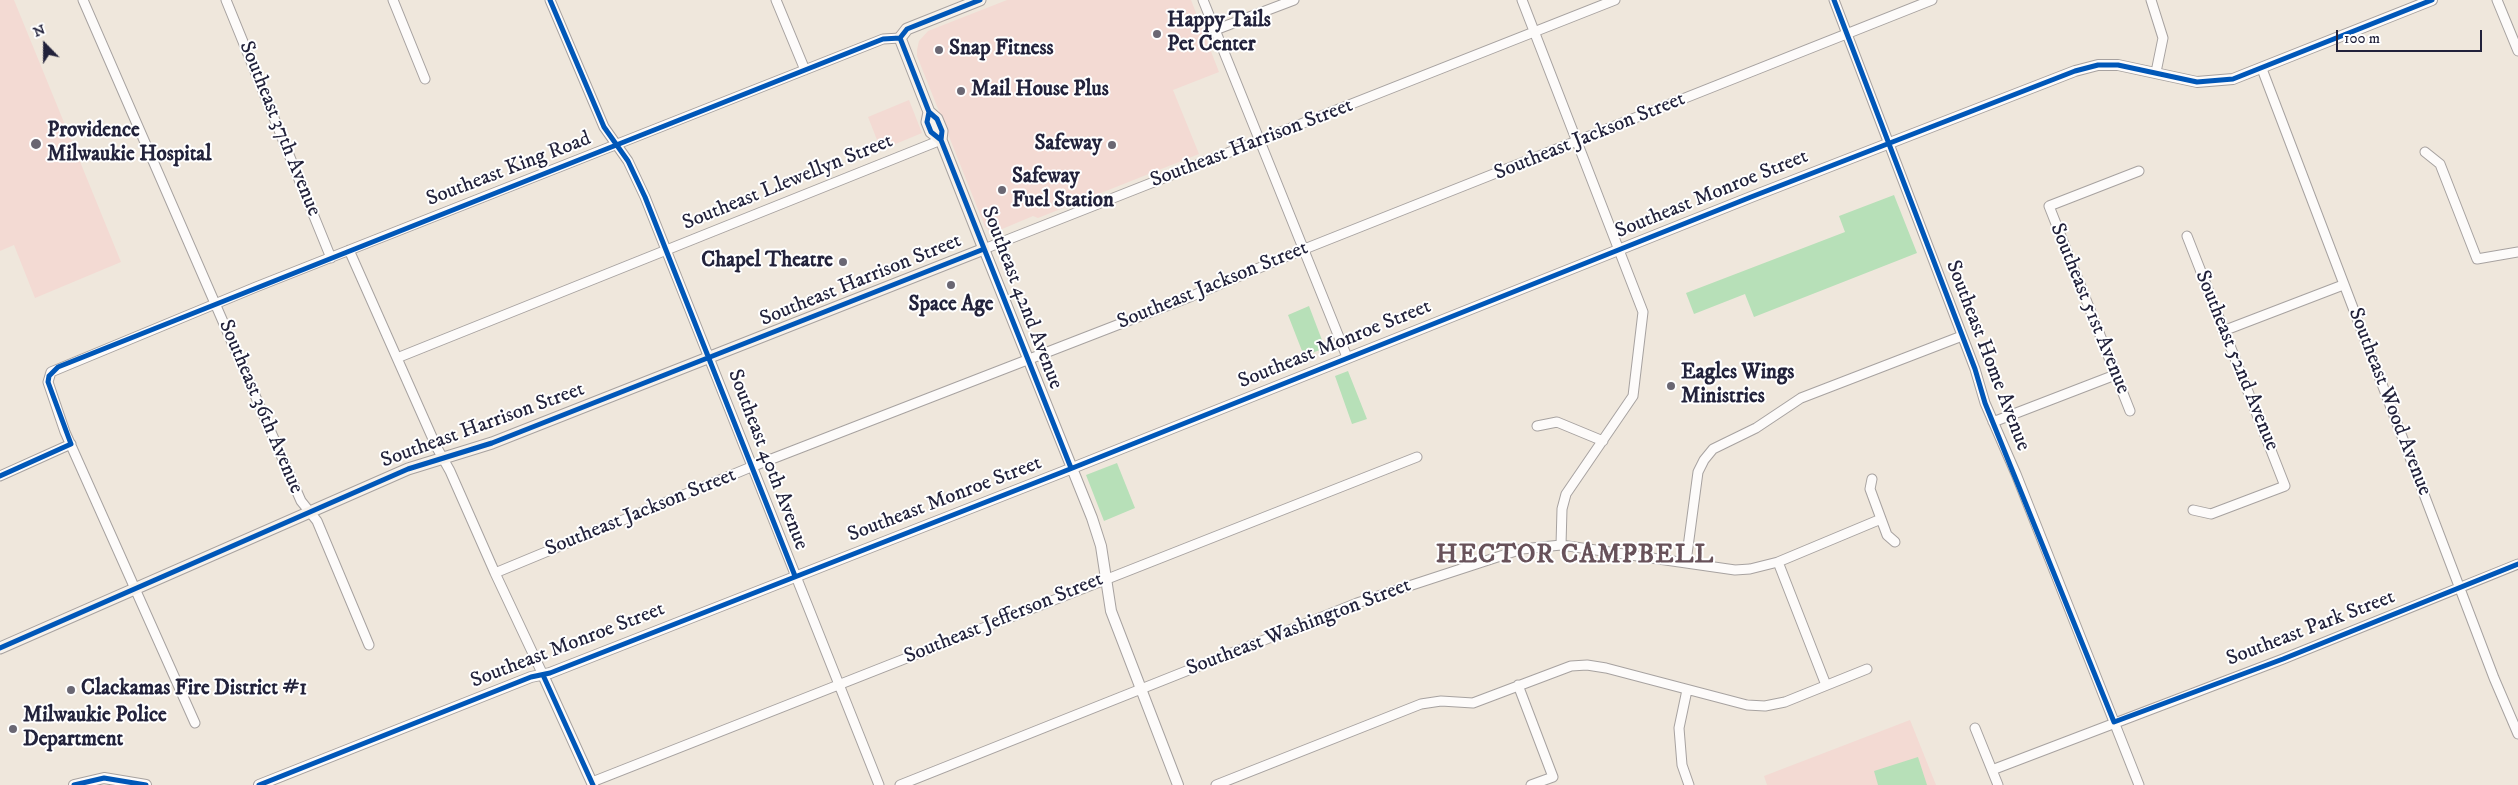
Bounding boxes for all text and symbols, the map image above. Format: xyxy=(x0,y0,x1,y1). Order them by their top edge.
place label: Happy Tails Pet Center xyxy=(1167,9,1271,59)
north arrow xyxy=(20,20,70,70)
scale bar xyxy=(2338,20,2484,52)
text: N xyxy=(31,21,48,42)
marker: Happy Tails Pet Center xyxy=(1151,28,1163,40)
text: 100 m xyxy=(2344,29,2380,48)
place label: Snap Fitness xyxy=(949,37,1053,63)
street label: Southeast 37th Avenue xyxy=(232,38,326,220)
marker: Snap Fitness xyxy=(933,44,945,56)
place label: Mail House Plus xyxy=(971,78,1109,104)
marker: Mail House Plus xyxy=(955,85,967,97)
street label: Southeast Jackson Street xyxy=(1491,87,1689,187)
street label: Southeast Harrison Street xyxy=(1147,94,1357,194)
place label: Providence Milwaukie Hospital xyxy=(47,119,212,169)
street label: Southeast King Road xyxy=(423,127,595,213)
street label: Southeast Llewellyn Street xyxy=(679,129,897,237)
place label: Safeway xyxy=(1035,132,1102,158)
marker: Providence Milwaukie Hospital xyxy=(29,137,43,151)
marker: Safeway xyxy=(1106,139,1118,151)
street label: Southeast Monroe Street xyxy=(1612,145,1812,245)
place label: Safeway Fuel Station xyxy=(1012,165,1114,215)
marker: Safeway Fuel Station xyxy=(996,184,1008,196)
street label: Southeast 42nd Avenue xyxy=(975,203,1067,393)
street label: Southeast 51st Avenue xyxy=(2043,220,2135,398)
street label: Southeast Harrison Street xyxy=(757,229,965,333)
street label: Southeast Jackson Street xyxy=(1114,236,1312,336)
place label: Chapel Theatre xyxy=(701,249,833,275)
marker: Chapel Theatre xyxy=(837,256,849,268)
street label: Southeast Home Avenue xyxy=(1939,257,2035,455)
street label: Southeast 52nd Avenue xyxy=(2188,267,2284,455)
marker: Space Age xyxy=(945,279,957,291)
place label: Space Age xyxy=(908,293,994,319)
street label: Southeast Monroe Street xyxy=(1235,295,1435,395)
street label: Southeast Wood Avenue xyxy=(2342,305,2436,499)
street label: Southeast 36th Avenue xyxy=(212,316,308,498)
place label: Eagles Wings Ministries xyxy=(1681,361,1794,411)
street label: Southeast 40th Avenue xyxy=(721,366,813,554)
street label: Southeast Harrison Street xyxy=(378,377,588,475)
marker: Eagles Wings Ministries xyxy=(1665,380,1677,392)
street label: Southeast Monroe Street xyxy=(844,451,1046,549)
street label: Southeast Jackson Street xyxy=(542,463,740,563)
district label: HECTOR CAMPBELL xyxy=(1434,541,1716,573)
street label: Southeast Jefferson Street xyxy=(901,568,1107,670)
street label: Southeast Washington Street xyxy=(1183,573,1415,683)
street label: Southeast Park Street xyxy=(2223,585,2399,673)
street label: Southeast Monroe Street xyxy=(467,597,669,695)
place label: Clackamas Fire District #1 xyxy=(81,677,307,703)
marker: Clackamas Fire District #1 xyxy=(65,684,77,696)
place label: Milwaukie Police Department xyxy=(23,704,167,754)
marker: Milwaukie Police Department xyxy=(7,723,19,735)

